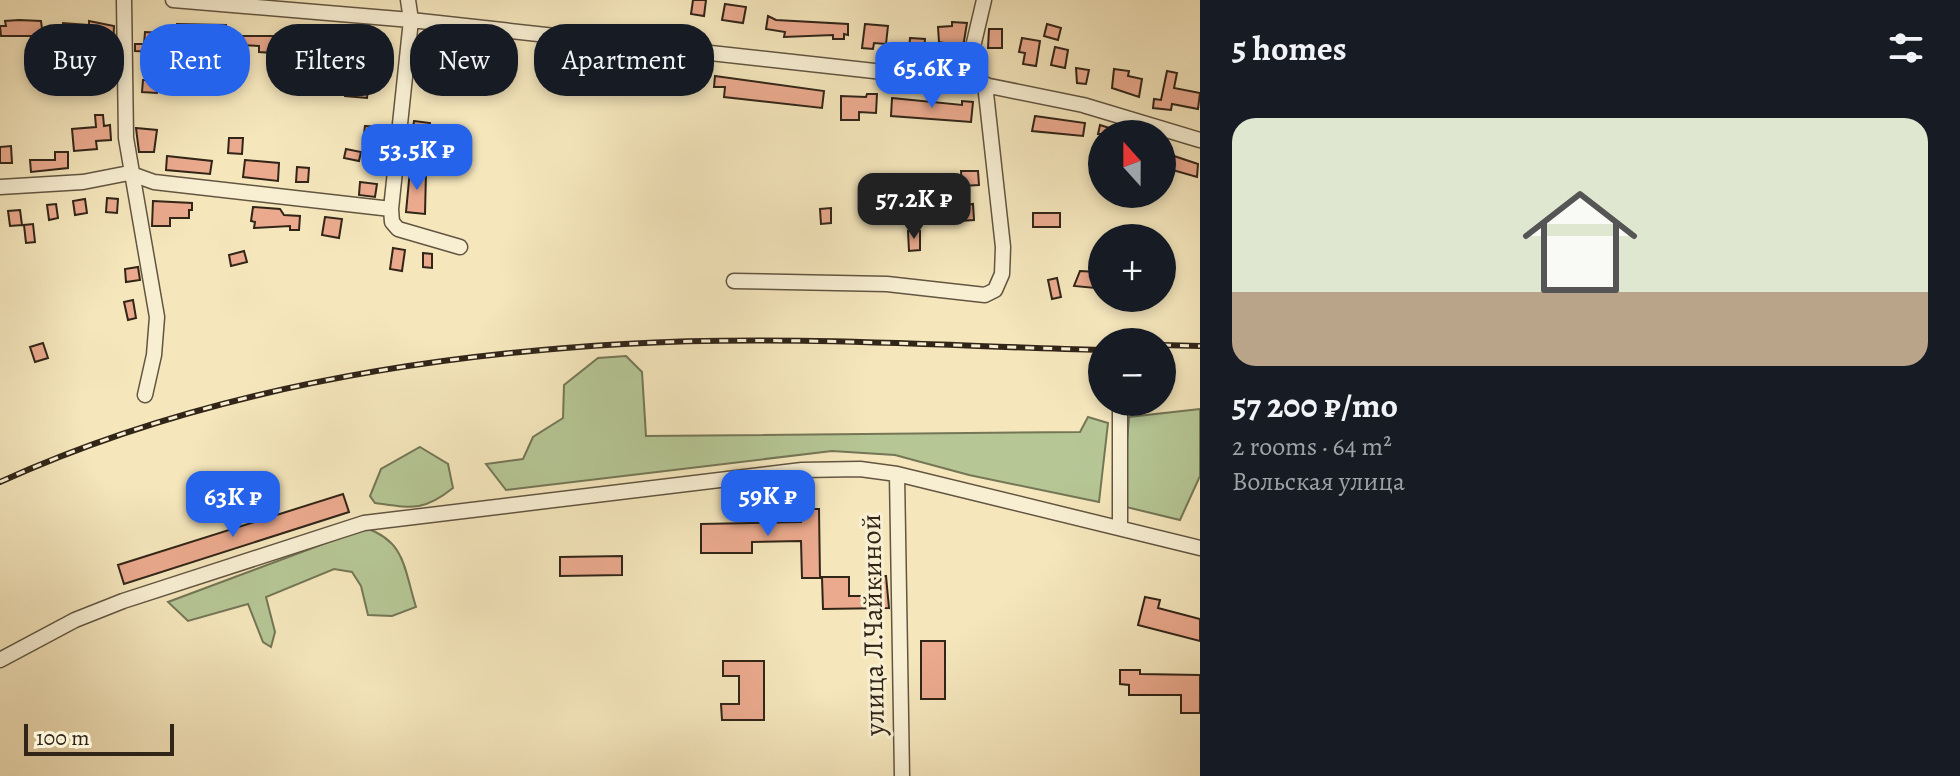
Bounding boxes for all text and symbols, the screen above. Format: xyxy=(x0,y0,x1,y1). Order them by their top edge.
chip: Buy xyxy=(24,24,124,96)
chip: Rent xyxy=(140,24,250,96)
chip: Filters xyxy=(266,24,394,96)
chip: New xyxy=(410,24,518,96)
chip: Apartment xyxy=(534,24,714,96)
text: 5 homes xyxy=(1232,25,1347,72)
icon: filters xyxy=(1884,26,1928,70)
pin: 65.6K ₽ xyxy=(858,42,1006,110)
text: 65.6K ₽ xyxy=(893,50,971,85)
north arrow xyxy=(1088,120,1176,208)
map controls xyxy=(1088,120,1176,416)
pin: 53.5K ₽ xyxy=(343,124,491,192)
text: 53.5K ₽ xyxy=(379,132,455,167)
icon: home xyxy=(1508,170,1652,314)
pin: 57.2K ₽ xyxy=(840,173,988,241)
text: 57.2K ₽ xyxy=(876,181,952,216)
button: + xyxy=(1088,224,1176,312)
button: − xyxy=(1088,328,1176,416)
text: 57 200 ₽/mo xyxy=(1232,382,1398,429)
text: 2 rooms · 64 m² xyxy=(1232,429,1392,464)
text: Вольская улица xyxy=(1232,464,1405,499)
pin: 59K ₽ xyxy=(712,470,824,538)
pin: 63K ₽ xyxy=(177,471,289,539)
text: 59K ₽ xyxy=(739,478,797,513)
text: 63K ₽ xyxy=(204,479,262,514)
street label: улица Л.Чайкиной xyxy=(852,514,894,737)
scale bar xyxy=(24,720,174,756)
text: 100 m xyxy=(36,723,90,753)

